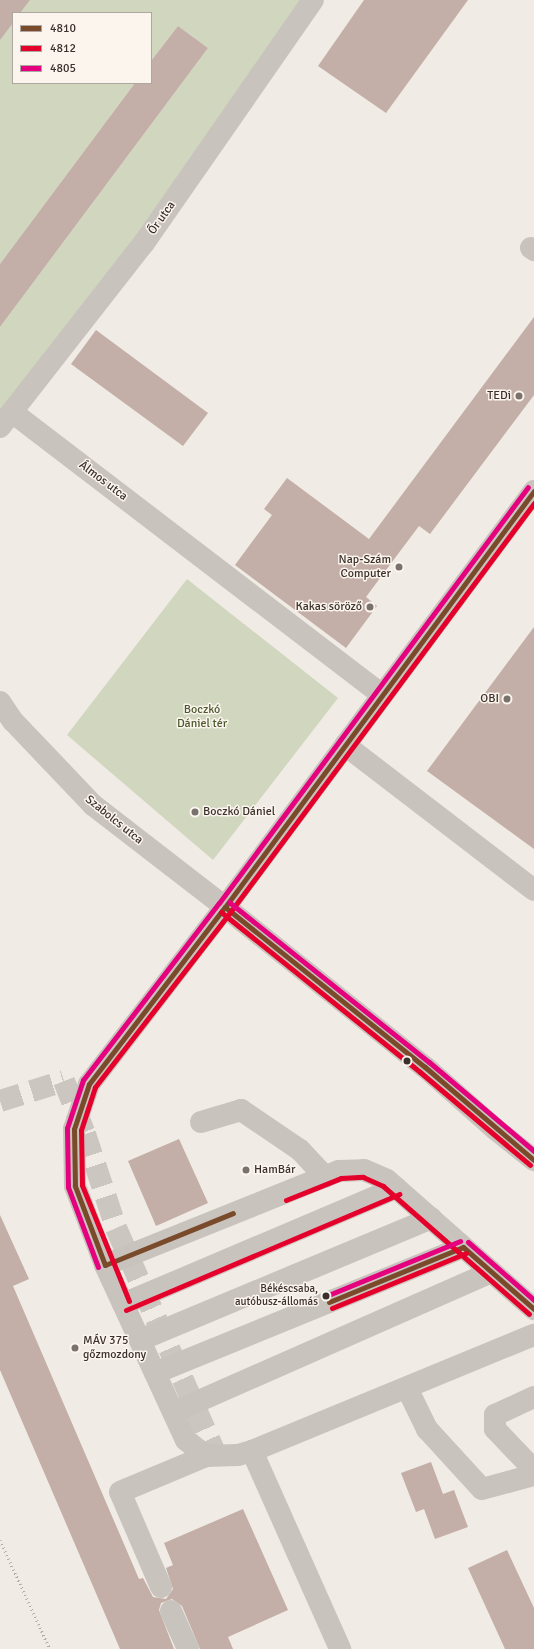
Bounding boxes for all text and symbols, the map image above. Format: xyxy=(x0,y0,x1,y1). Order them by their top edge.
legend xyxy=(12,12,152,84)
text: 4810 xyxy=(50,21,76,36)
text: 4812 xyxy=(50,41,76,56)
text: 4805 xyxy=(50,61,76,76)
street label: Őr utca xyxy=(145,199,179,237)
place label: TEDi xyxy=(487,389,511,403)
marker: TEDi xyxy=(514,391,524,401)
street label: Álmos utca xyxy=(76,458,130,504)
place label: Nap-Szám Computer xyxy=(339,553,391,581)
marker: Nap-Szám Computer xyxy=(394,562,404,572)
place label: Kakas söröző xyxy=(296,600,362,614)
marker: Kakas söröző xyxy=(365,602,375,612)
place label: OBI xyxy=(480,692,499,706)
marker: OBI xyxy=(502,694,512,704)
park label: Boczkó Dániel tér xyxy=(177,703,227,731)
street label: Szabolcs utca xyxy=(82,792,146,848)
place label: Boczkó Dániel xyxy=(203,805,275,819)
marker: Boczkó Dániel xyxy=(190,807,200,817)
unlabelled marker xyxy=(402,1056,412,1066)
place label: HamBár xyxy=(254,1163,296,1177)
marker: HamBár xyxy=(241,1165,251,1175)
place label: Békéscsaba, autóbusz-állomás xyxy=(235,1283,318,1309)
marker: Békéscsaba, autóbusz-állomás xyxy=(321,1291,331,1301)
place label: MÁV 375 gőzmozdony xyxy=(83,1334,146,1362)
marker: MÁV 375 gőzmozdony xyxy=(70,1343,80,1353)

